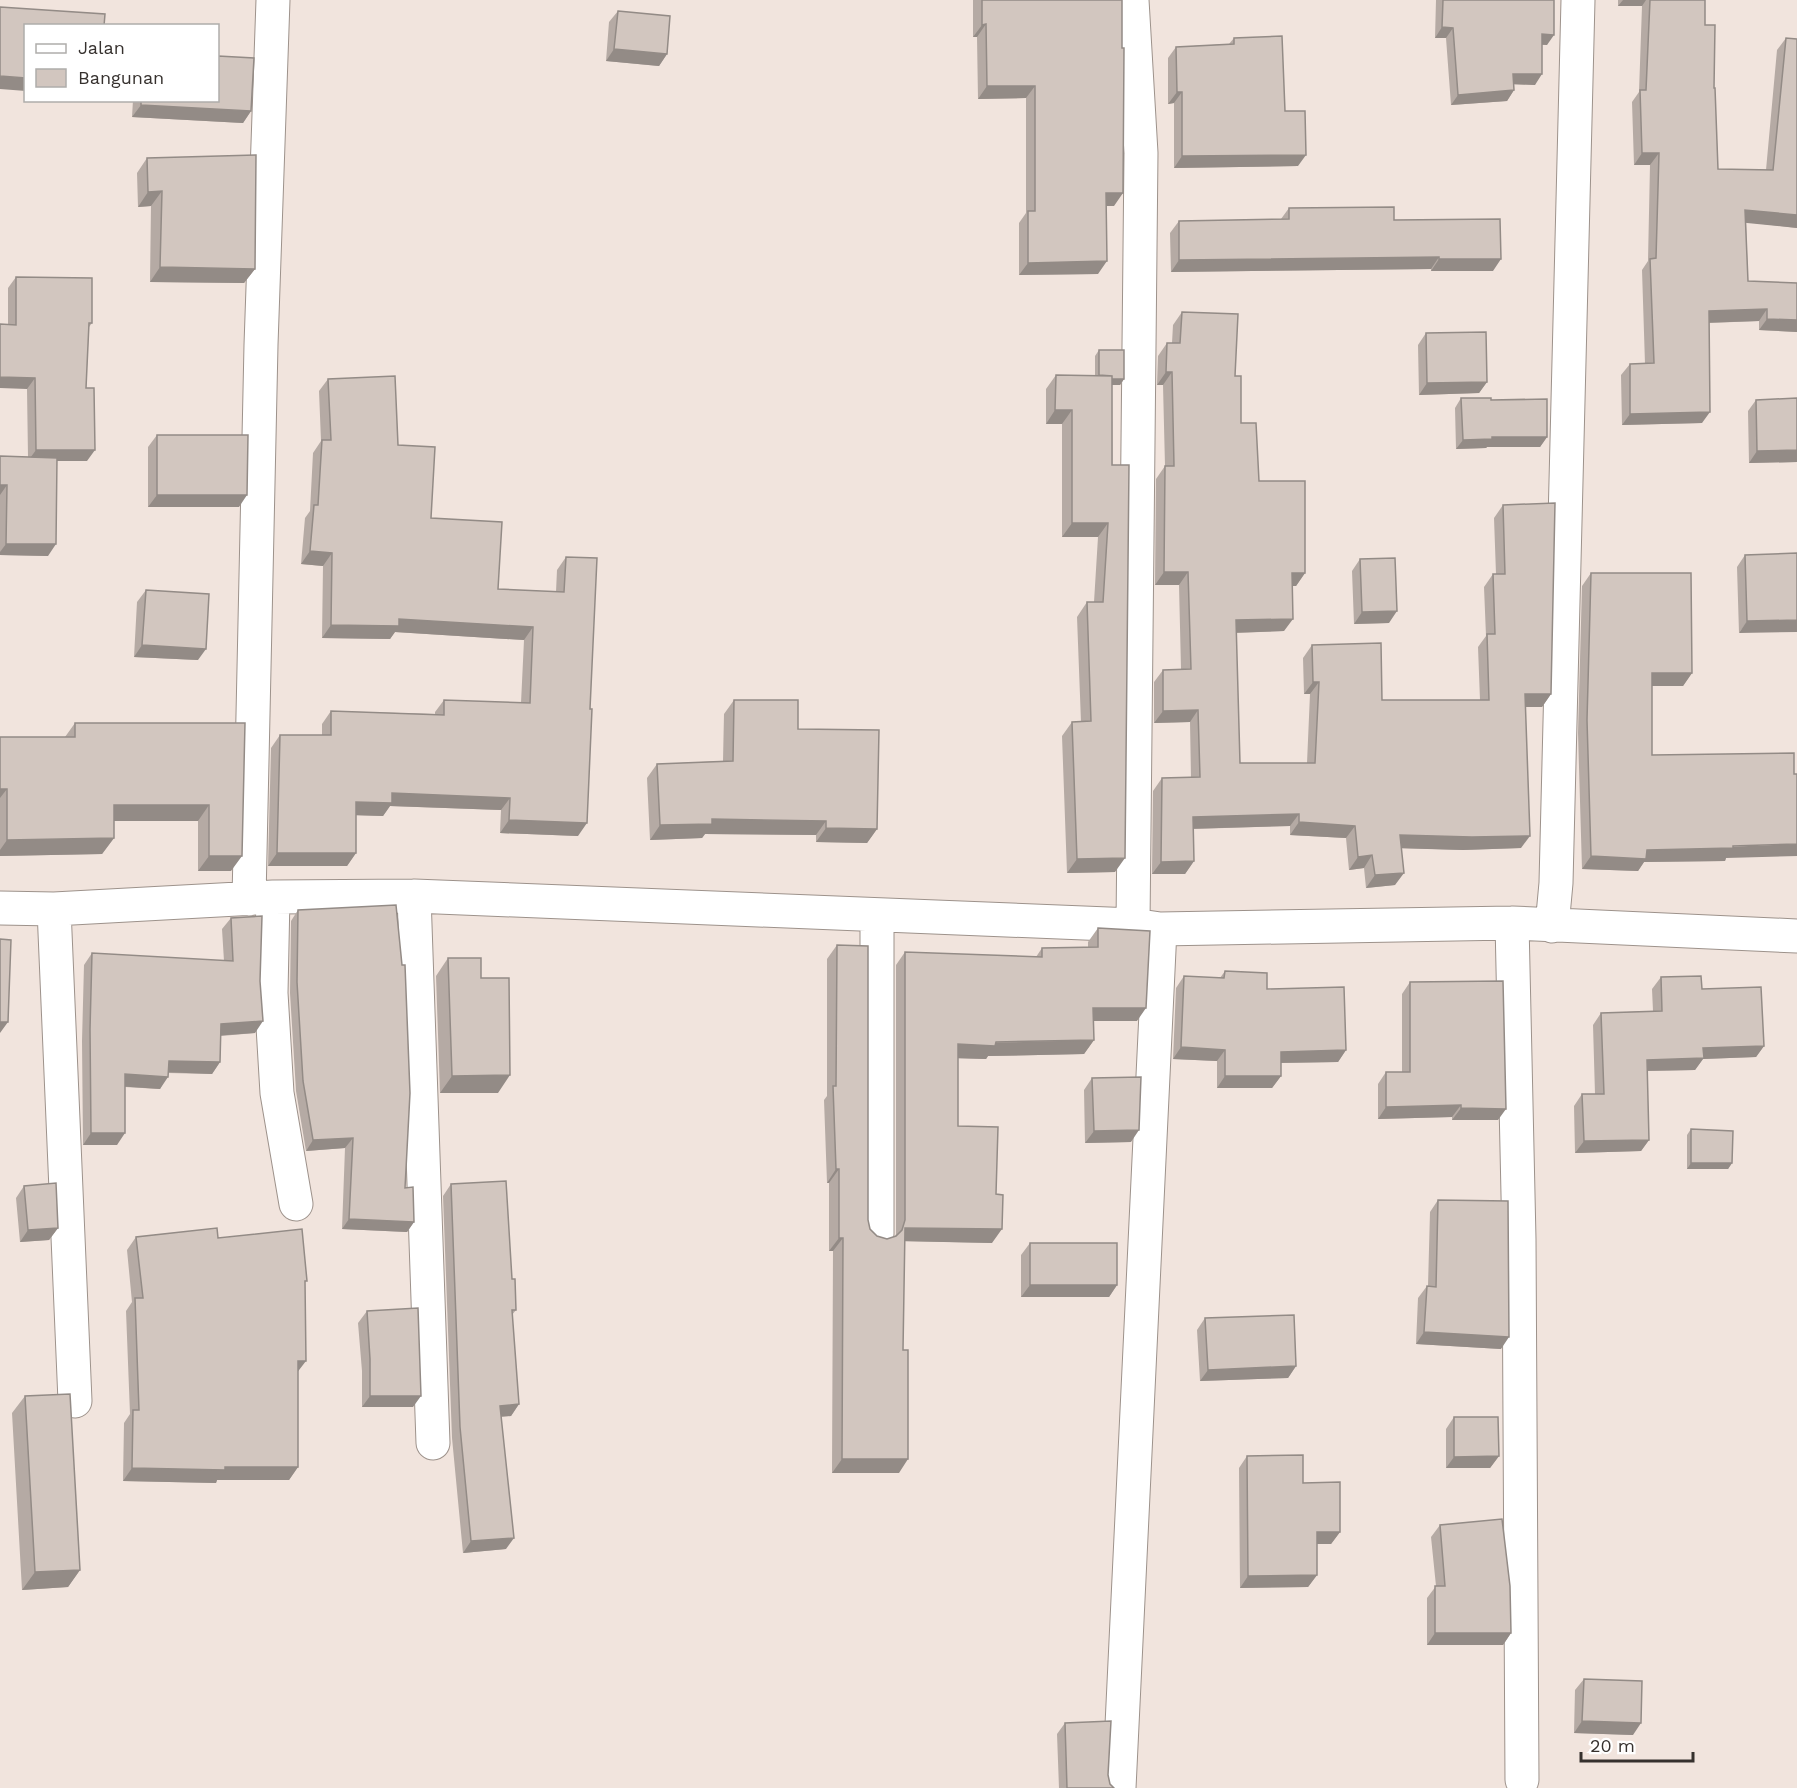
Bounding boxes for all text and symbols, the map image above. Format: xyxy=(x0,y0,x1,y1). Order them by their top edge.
legend xyxy=(24,24,219,102)
text: Jalan xyxy=(78,37,125,58)
text: Bangunan xyxy=(78,67,164,88)
scale bar xyxy=(1581,1725,1694,1763)
text: 20 m xyxy=(1590,1735,1635,1756)

